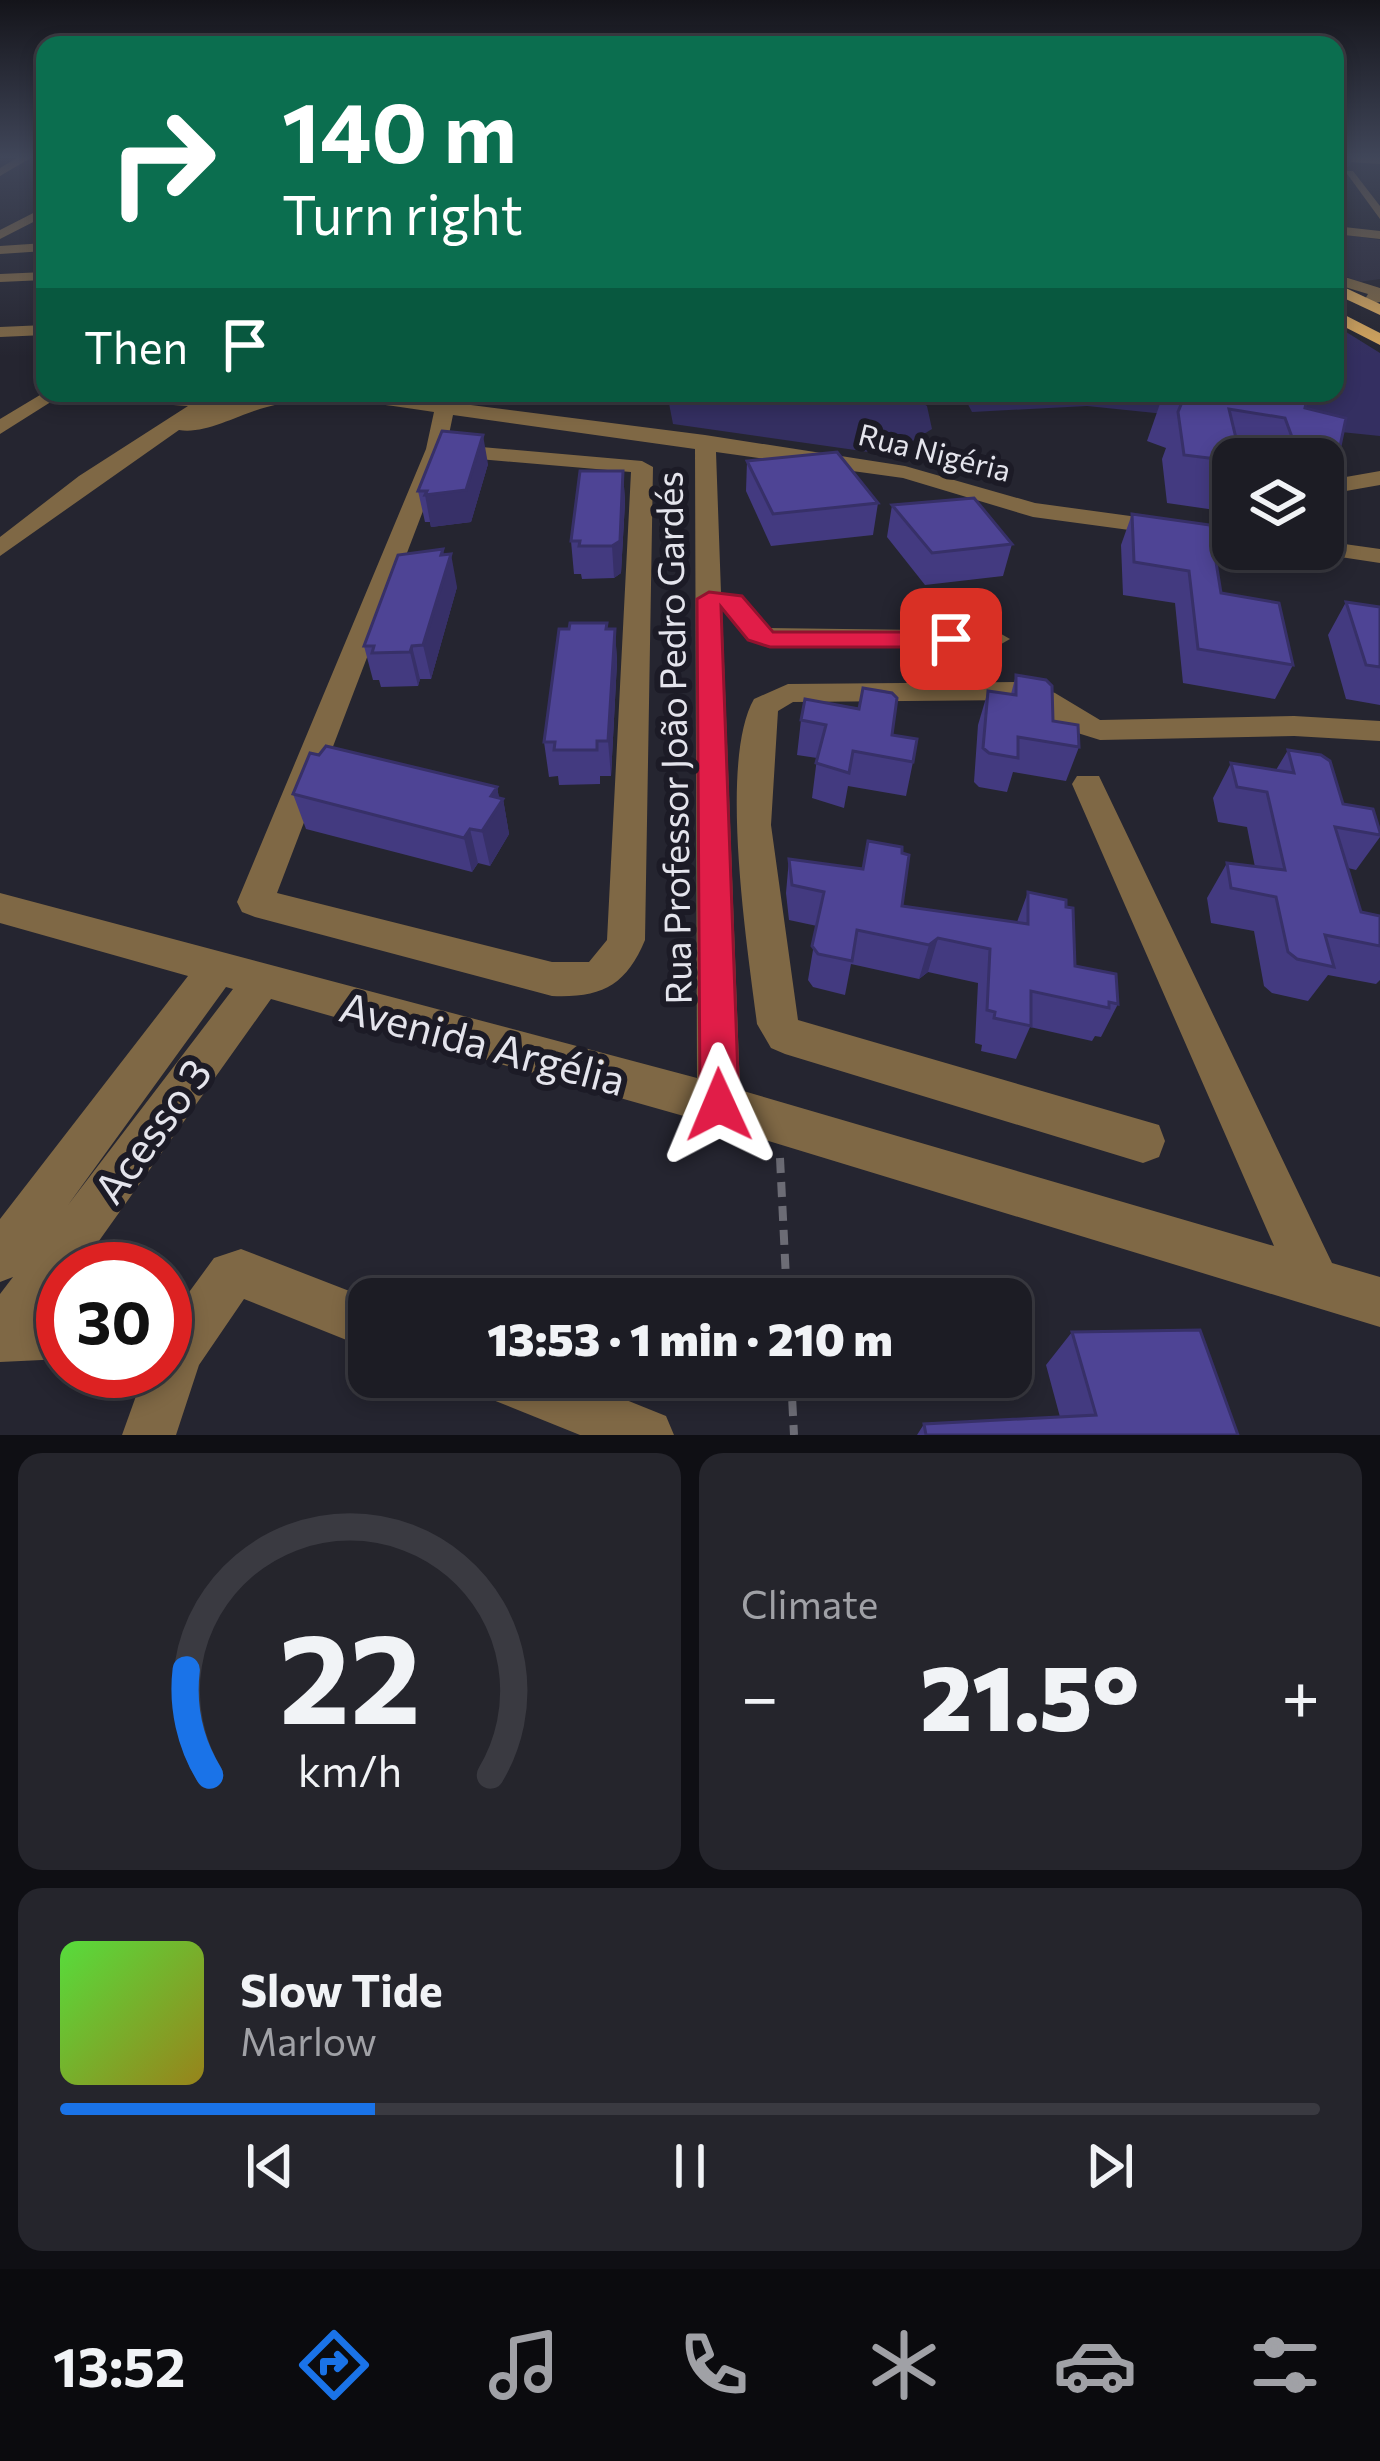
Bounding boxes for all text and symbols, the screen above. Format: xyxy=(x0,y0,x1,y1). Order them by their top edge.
text: 140 m xyxy=(282,78,517,180)
icon: right xyxy=(84,84,240,240)
text: Turn right xyxy=(282,180,523,246)
icon: arrive xyxy=(212,312,278,378)
text: Then xyxy=(84,318,188,373)
street label: Rua Nigéria xyxy=(855,414,1015,488)
map controls xyxy=(1212,438,1344,570)
button: layers xyxy=(1212,438,1344,570)
street label: Rua Professor João Pedro Gardés xyxy=(645,471,699,1005)
pin xyxy=(900,588,1002,690)
icon: arrive xyxy=(918,606,984,672)
street label: Avenida Argélia xyxy=(335,979,631,1105)
position arrow xyxy=(656,1042,782,1168)
street label: Acesso 3 xyxy=(81,1047,221,1213)
speed limit sign: 30 xyxy=(36,1242,192,1398)
text: 13:53 · 1 min · 210 m xyxy=(487,1310,893,1365)
text: Climate xyxy=(741,1579,878,1627)
text: 22 xyxy=(278,1597,421,1750)
text: 21.5° xyxy=(920,1639,1140,1750)
text: − xyxy=(741,1654,779,1735)
text: + xyxy=(1281,1654,1320,1735)
text: km/h xyxy=(297,1742,402,1795)
text: Slow Tide xyxy=(240,1961,443,2016)
text: Marlow xyxy=(240,2016,377,2064)
icon: previous xyxy=(237,2133,303,2199)
icon: pause xyxy=(657,2133,723,2199)
icon: next xyxy=(1077,2133,1143,2199)
icon: directions xyxy=(292,2323,376,2407)
icon: music xyxy=(482,2323,566,2407)
icon: phone xyxy=(672,2323,756,2407)
icon: climate xyxy=(862,2323,946,2407)
icon: car xyxy=(1053,2323,1137,2407)
icon: filters xyxy=(1243,2323,1327,2407)
text: 13:52 xyxy=(53,2332,186,2398)

